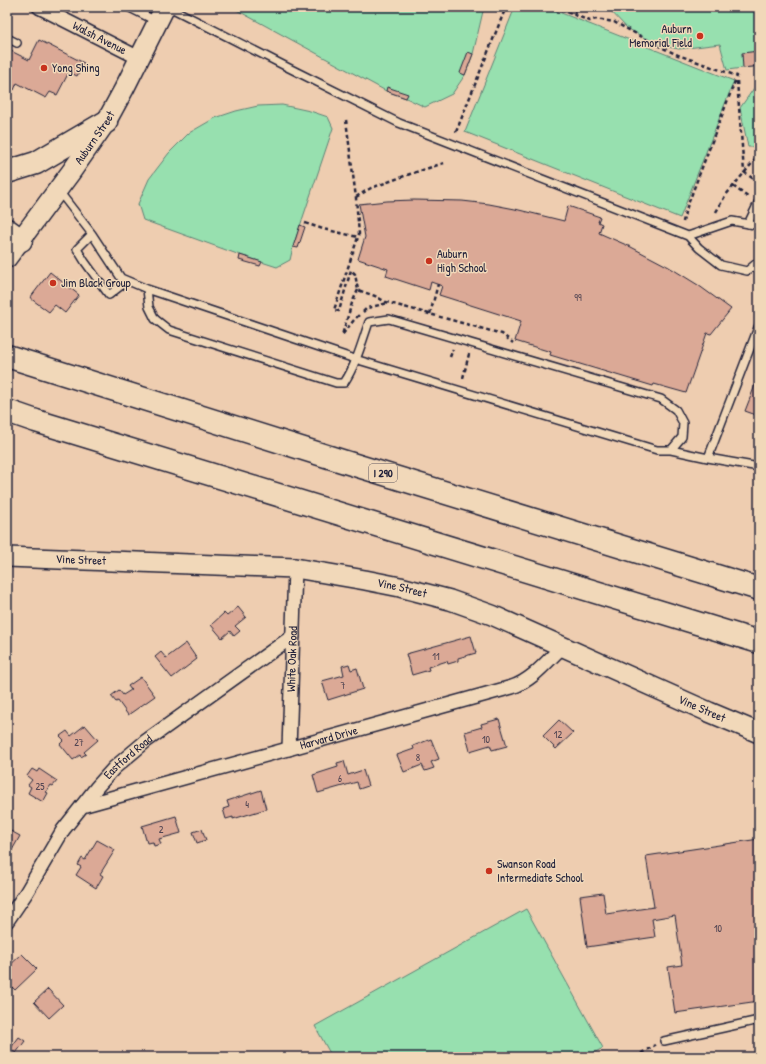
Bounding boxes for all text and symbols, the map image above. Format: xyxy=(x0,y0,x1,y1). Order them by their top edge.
street label: Walsh Avenue xyxy=(70,17,130,58)
place label: Auburn Memorial Field xyxy=(629,20,692,51)
marker: Auburn Memorial Field xyxy=(695,31,705,41)
place label: Yong Shing xyxy=(52,59,100,76)
marker: Yong Shing xyxy=(39,63,49,73)
street label: Auburn Street xyxy=(70,107,119,167)
place label: Auburn High School xyxy=(437,245,487,276)
marker: Auburn High School xyxy=(424,256,434,266)
place label: Jim Black Group xyxy=(61,274,131,291)
marker: Jim Black Group xyxy=(48,278,58,288)
house number: 99 xyxy=(574,291,582,304)
road number: I 290 xyxy=(369,464,397,482)
street label: Vine Street xyxy=(55,550,107,569)
street label: Vine Street xyxy=(376,574,430,602)
street label: White Oak Road xyxy=(282,626,301,692)
house number: 11 xyxy=(432,650,440,663)
house number: 7 xyxy=(341,679,346,692)
street label: Vine Street xyxy=(676,690,729,726)
street label: Harvard Drive xyxy=(298,721,360,753)
house number: 12 xyxy=(554,728,562,741)
street label: Eastford Road xyxy=(99,730,156,782)
house number: 10 xyxy=(482,733,491,746)
house number: 27 xyxy=(74,736,84,749)
house number: 8 xyxy=(416,751,420,764)
house number: 6 xyxy=(338,772,342,785)
house number: 25 xyxy=(36,780,45,793)
house number: 4 xyxy=(245,798,249,811)
house number: 2 xyxy=(159,823,164,836)
place label: Swanson Road Intermediate School xyxy=(497,855,584,886)
marker: Swanson Road Intermediate School xyxy=(484,866,494,876)
house number: 10 xyxy=(714,922,723,935)

